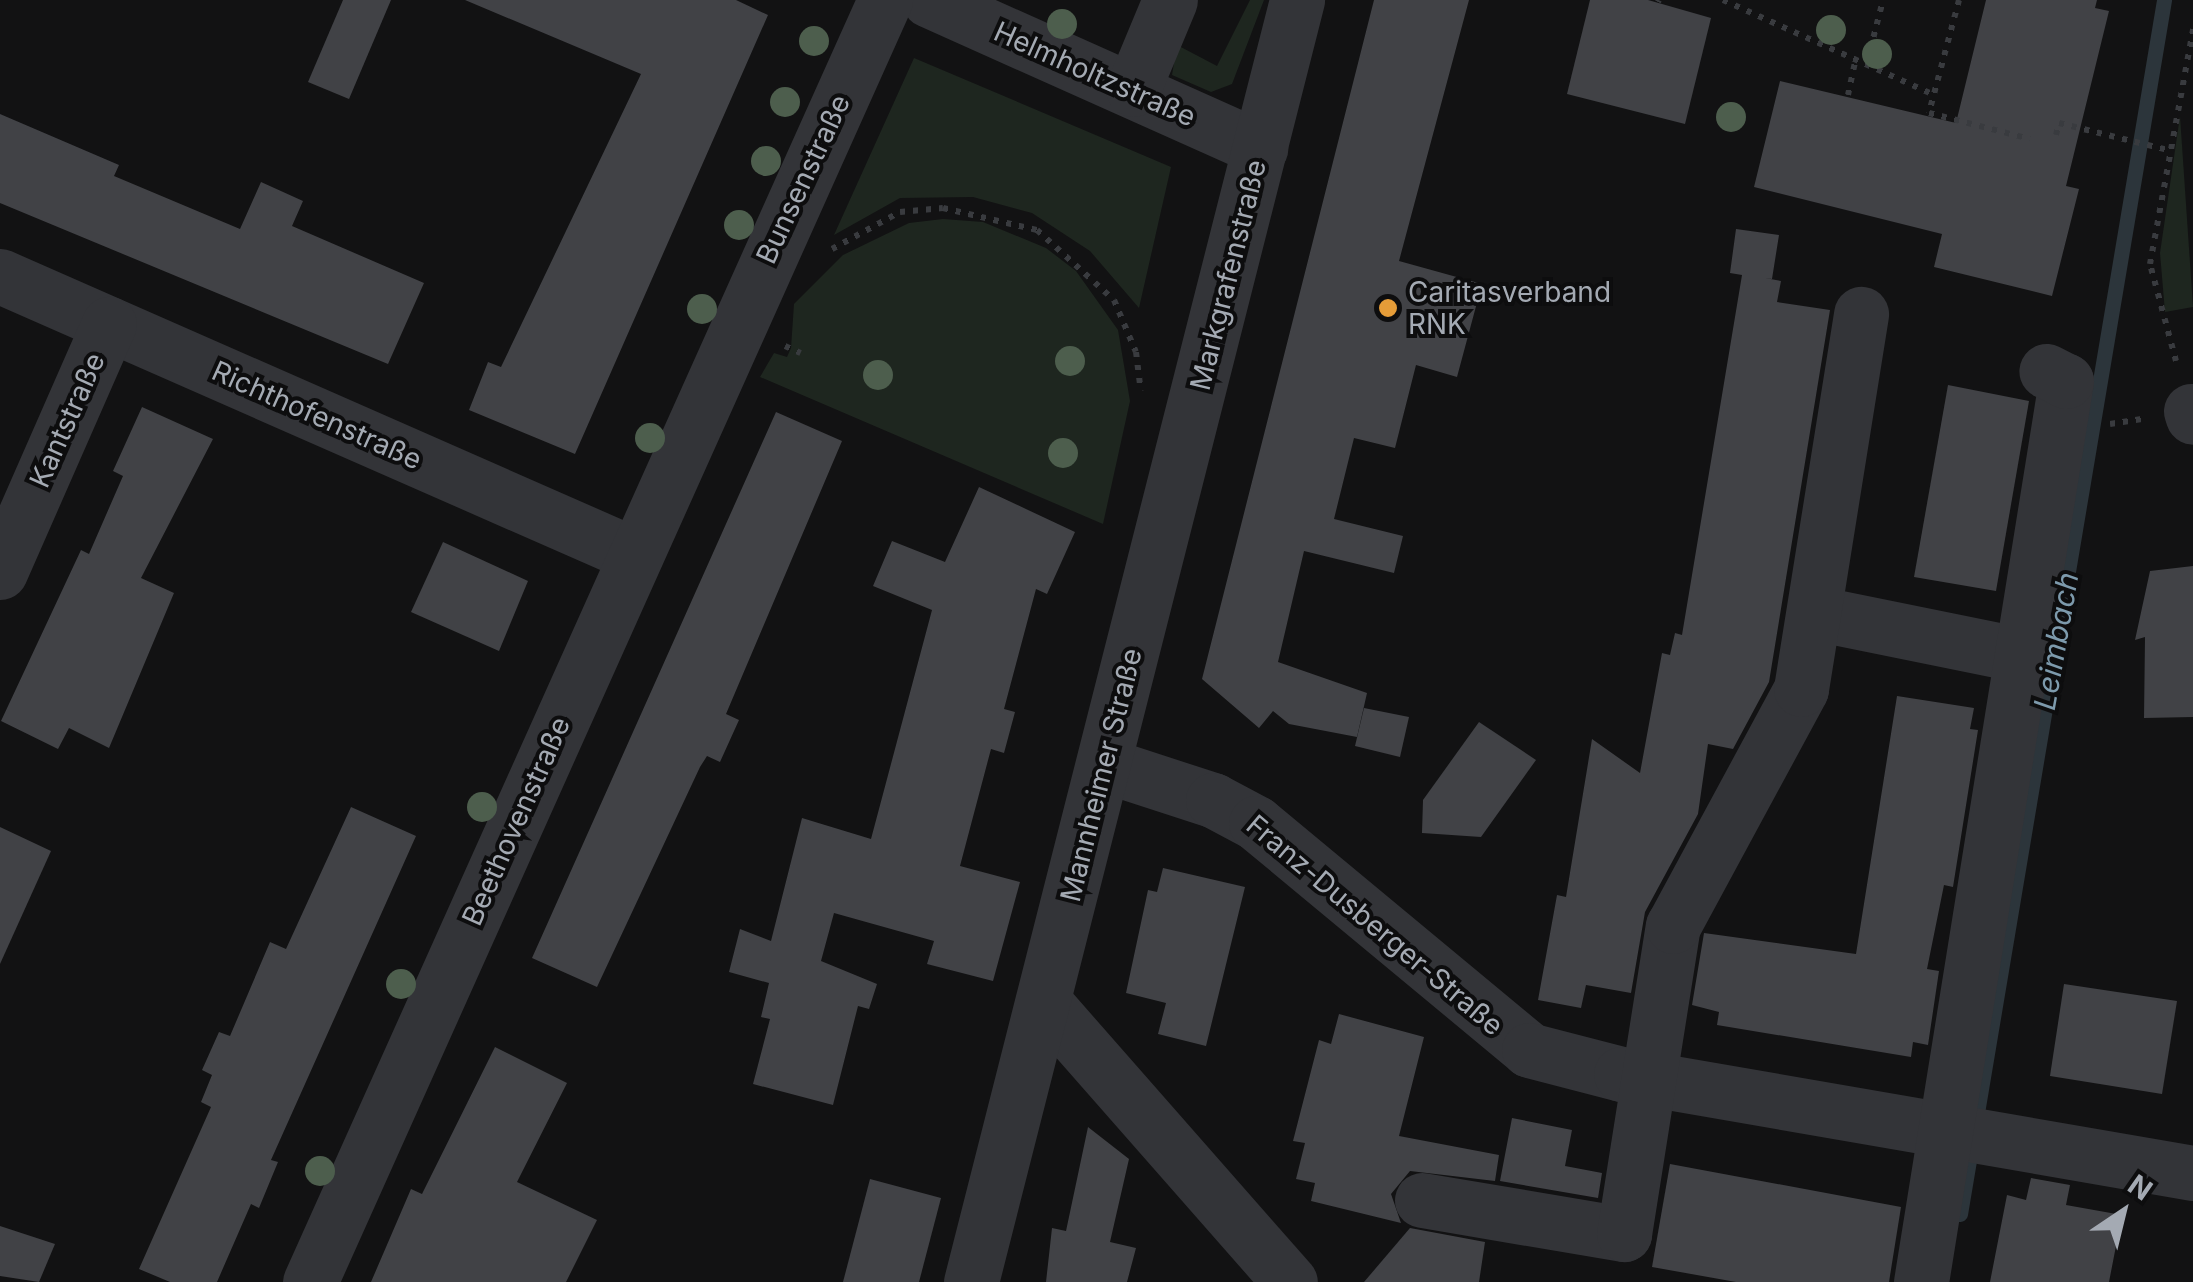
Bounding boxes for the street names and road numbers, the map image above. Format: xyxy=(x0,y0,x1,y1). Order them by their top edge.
street label: Helmholtzstraße xyxy=(989,14,1201,134)
street label: Bunsenstraße xyxy=(749,89,857,269)
street label: Markgrafenstraße xyxy=(1183,156,1273,394)
street label: Kantstraße xyxy=(22,348,112,492)
street label: Richthofenstraße xyxy=(207,354,427,476)
street label: Mannheimer Straße xyxy=(1053,645,1149,905)
street label: Beethovenstraße xyxy=(455,712,577,930)
street label: Franz-Dusberger-Straße xyxy=(1240,808,1510,1042)

